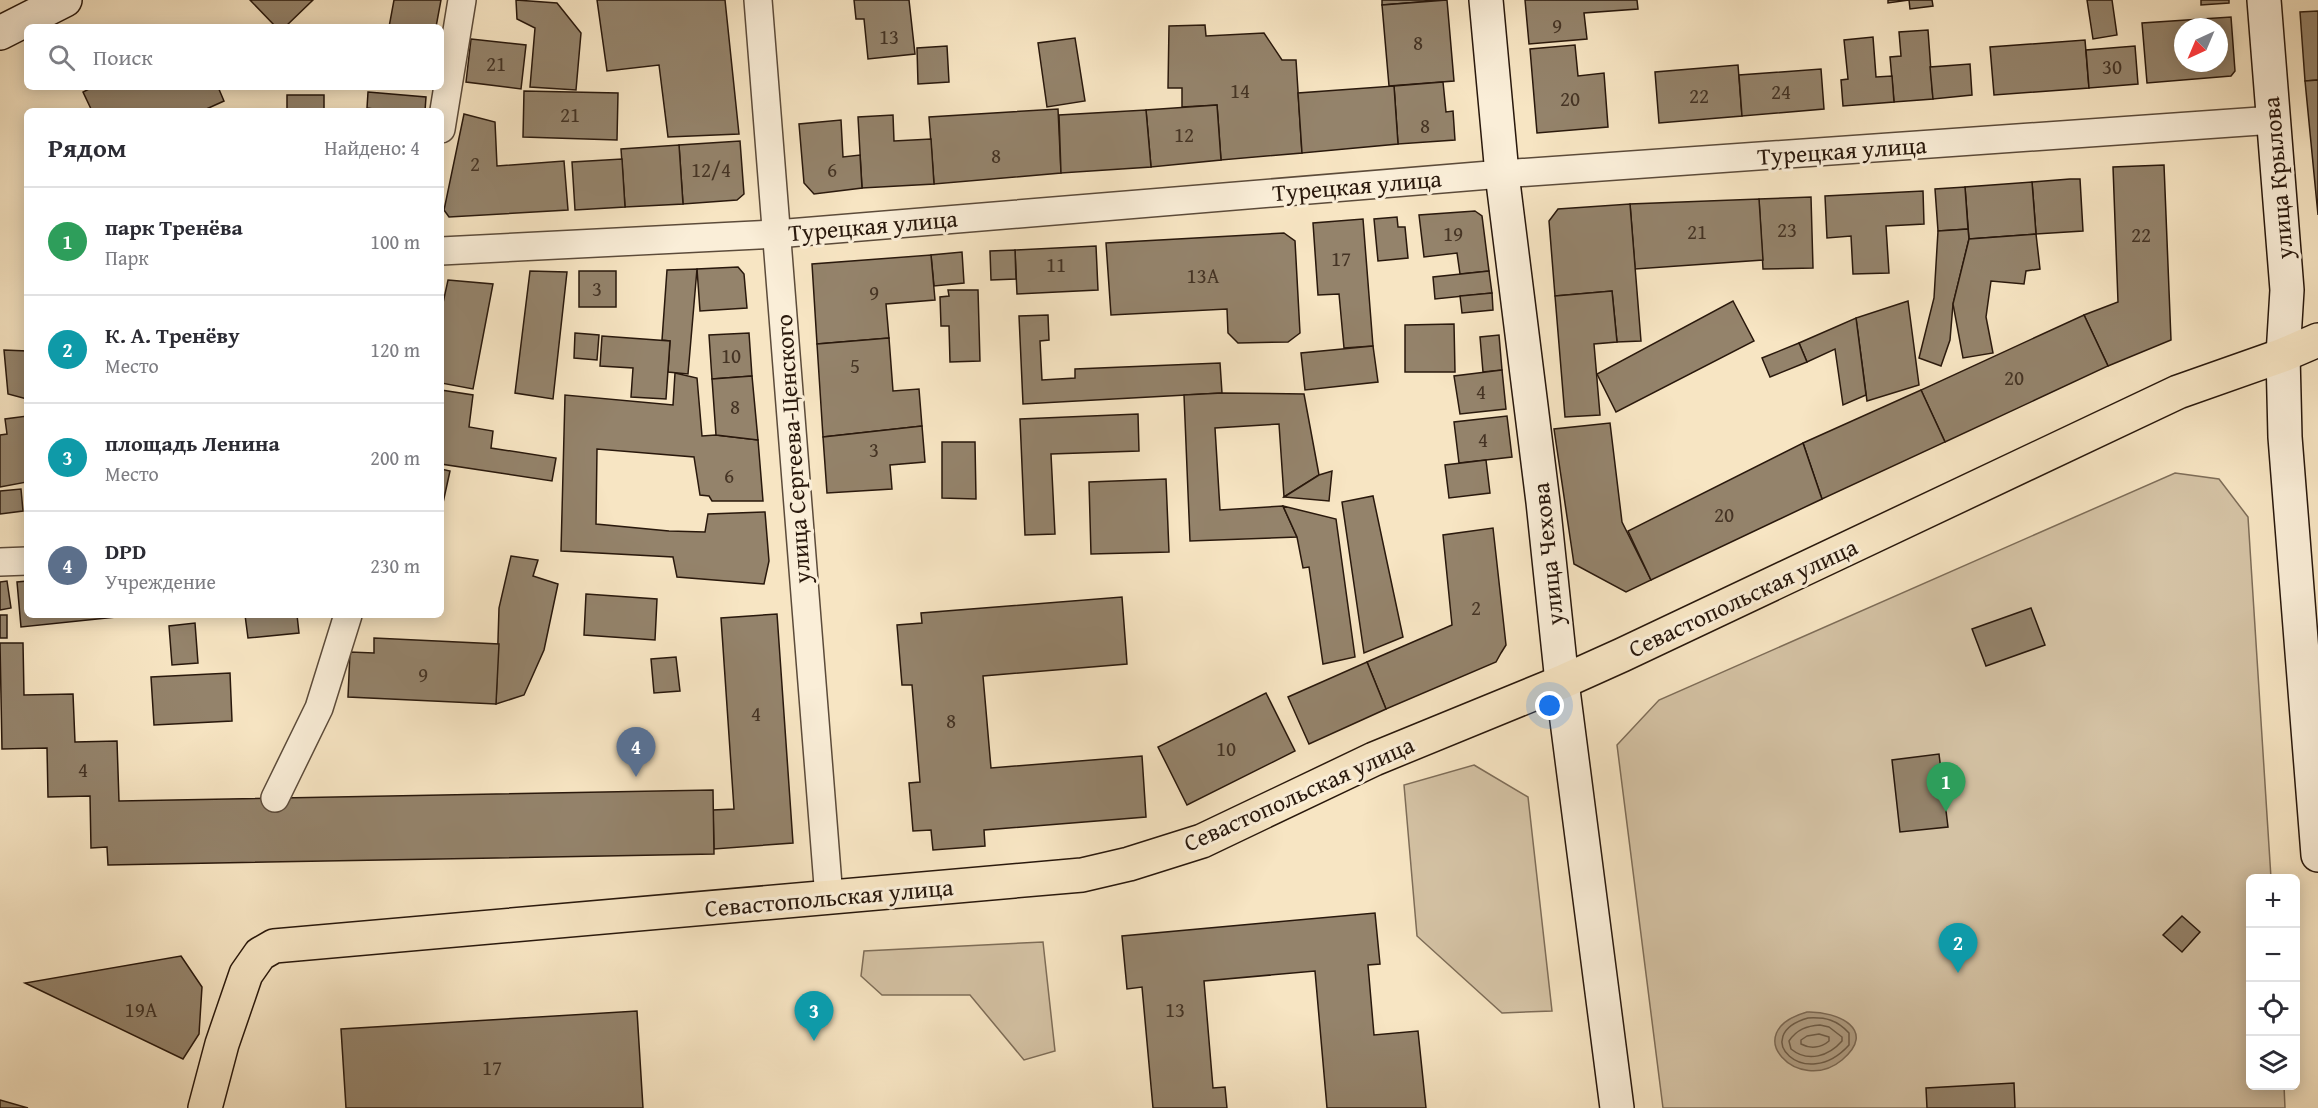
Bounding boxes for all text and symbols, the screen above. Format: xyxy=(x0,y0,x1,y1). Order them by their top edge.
house number: 9 xyxy=(1552,10,1562,41)
north arrow xyxy=(2174,18,2228,72)
house number: 13 xyxy=(879,21,899,52)
search box xyxy=(24,24,444,90)
house number: 8 xyxy=(1413,27,1423,58)
icon: search xyxy=(45,41,78,74)
text: Поиск xyxy=(93,41,153,73)
house number: 21 xyxy=(486,48,506,79)
house number: 30 xyxy=(2102,51,2122,82)
house number: 14 xyxy=(1230,75,1250,106)
house number: 24 xyxy=(1771,76,1791,107)
house number: 22 xyxy=(1689,80,1709,111)
house number: 20 xyxy=(1560,83,1580,114)
street label: улица Крылова xyxy=(2253,95,2302,262)
house number: 21 xyxy=(560,99,580,130)
house number: 8 xyxy=(1420,110,1430,141)
house number: 12 xyxy=(1174,119,1194,150)
street label: Турецкая улица xyxy=(1756,127,1928,174)
text: Рядом xyxy=(48,128,126,167)
text: Найдено: 4 xyxy=(324,133,420,162)
house number: 8 xyxy=(991,140,1001,171)
house number: 2 xyxy=(470,148,480,179)
house number: 12/4 xyxy=(691,154,731,185)
house number: 6 xyxy=(827,154,837,185)
street label: Турецкая улица xyxy=(1271,161,1444,210)
street label: Турецкая улица xyxy=(787,201,960,250)
text: парк Тренёва xyxy=(105,211,243,243)
house number: 23 xyxy=(1777,214,1797,245)
house number: 21 xyxy=(1687,216,1707,247)
house number: 19 xyxy=(1443,218,1463,249)
house number: 22 xyxy=(2131,219,2151,250)
text: 1 xyxy=(62,227,73,256)
text: 100 m xyxy=(370,227,420,256)
text: Парк xyxy=(105,243,149,272)
house number: 17 xyxy=(1331,243,1351,274)
house number: 11 xyxy=(1046,249,1066,280)
house number: 13А xyxy=(1187,260,1220,291)
house number: 3 xyxy=(592,273,602,304)
house number: 9 xyxy=(869,277,879,308)
street label: улица Сергеева-Ценского xyxy=(766,313,819,586)
text: К. А. Тренёву xyxy=(105,319,240,351)
text: 2 xyxy=(62,335,73,364)
text: 120 m xyxy=(370,335,420,364)
house number: 10 xyxy=(721,340,741,371)
house number: 5 xyxy=(850,350,860,381)
text: Место xyxy=(105,351,159,380)
house number: 20 xyxy=(2004,362,2024,393)
house number: 4 xyxy=(1476,376,1486,407)
house number: 8 xyxy=(730,391,740,422)
house number: 4 xyxy=(1478,424,1488,455)
text: площадь Ленина xyxy=(105,427,280,459)
house number: 3 xyxy=(869,434,879,465)
text: 3 xyxy=(62,443,73,472)
text: 200 m xyxy=(370,443,420,472)
text: Место xyxy=(105,459,159,488)
house number: 6 xyxy=(724,460,734,491)
street label: улица Чехова xyxy=(1523,480,1573,628)
house number: 20 xyxy=(1714,499,1734,530)
street label: Севастопольская улица xyxy=(1623,529,1864,666)
text: DPD xyxy=(105,535,146,567)
text: 4 xyxy=(62,551,73,580)
text: 230 m xyxy=(370,551,420,580)
text: Учреждение xyxy=(105,567,216,596)
house number: 2 xyxy=(1471,592,1481,623)
house number: 9 xyxy=(418,659,428,690)
your location xyxy=(1535,691,1564,720)
house number: 4 xyxy=(751,698,761,729)
house number: 8 xyxy=(946,705,956,736)
street label: Севастопольская улица xyxy=(1178,727,1420,860)
pin: 4 xyxy=(616,728,656,777)
house number: 10 xyxy=(1216,733,1236,764)
house number: 4 xyxy=(78,754,88,785)
pin: 1 xyxy=(1926,762,1966,812)
street label: Севастопольская улица xyxy=(703,869,955,926)
map controls xyxy=(2246,874,2300,1090)
button: + xyxy=(2246,874,2300,928)
pin: 2 xyxy=(1938,924,1978,973)
button: − xyxy=(2246,928,2300,982)
button: locate xyxy=(2246,982,2300,1036)
pin: 3 xyxy=(794,992,834,1041)
house number: 19А xyxy=(125,994,158,1025)
house number: 13 xyxy=(1165,994,1185,1025)
button: layers xyxy=(2246,1036,2300,1090)
house number: 17 xyxy=(482,1052,502,1083)

